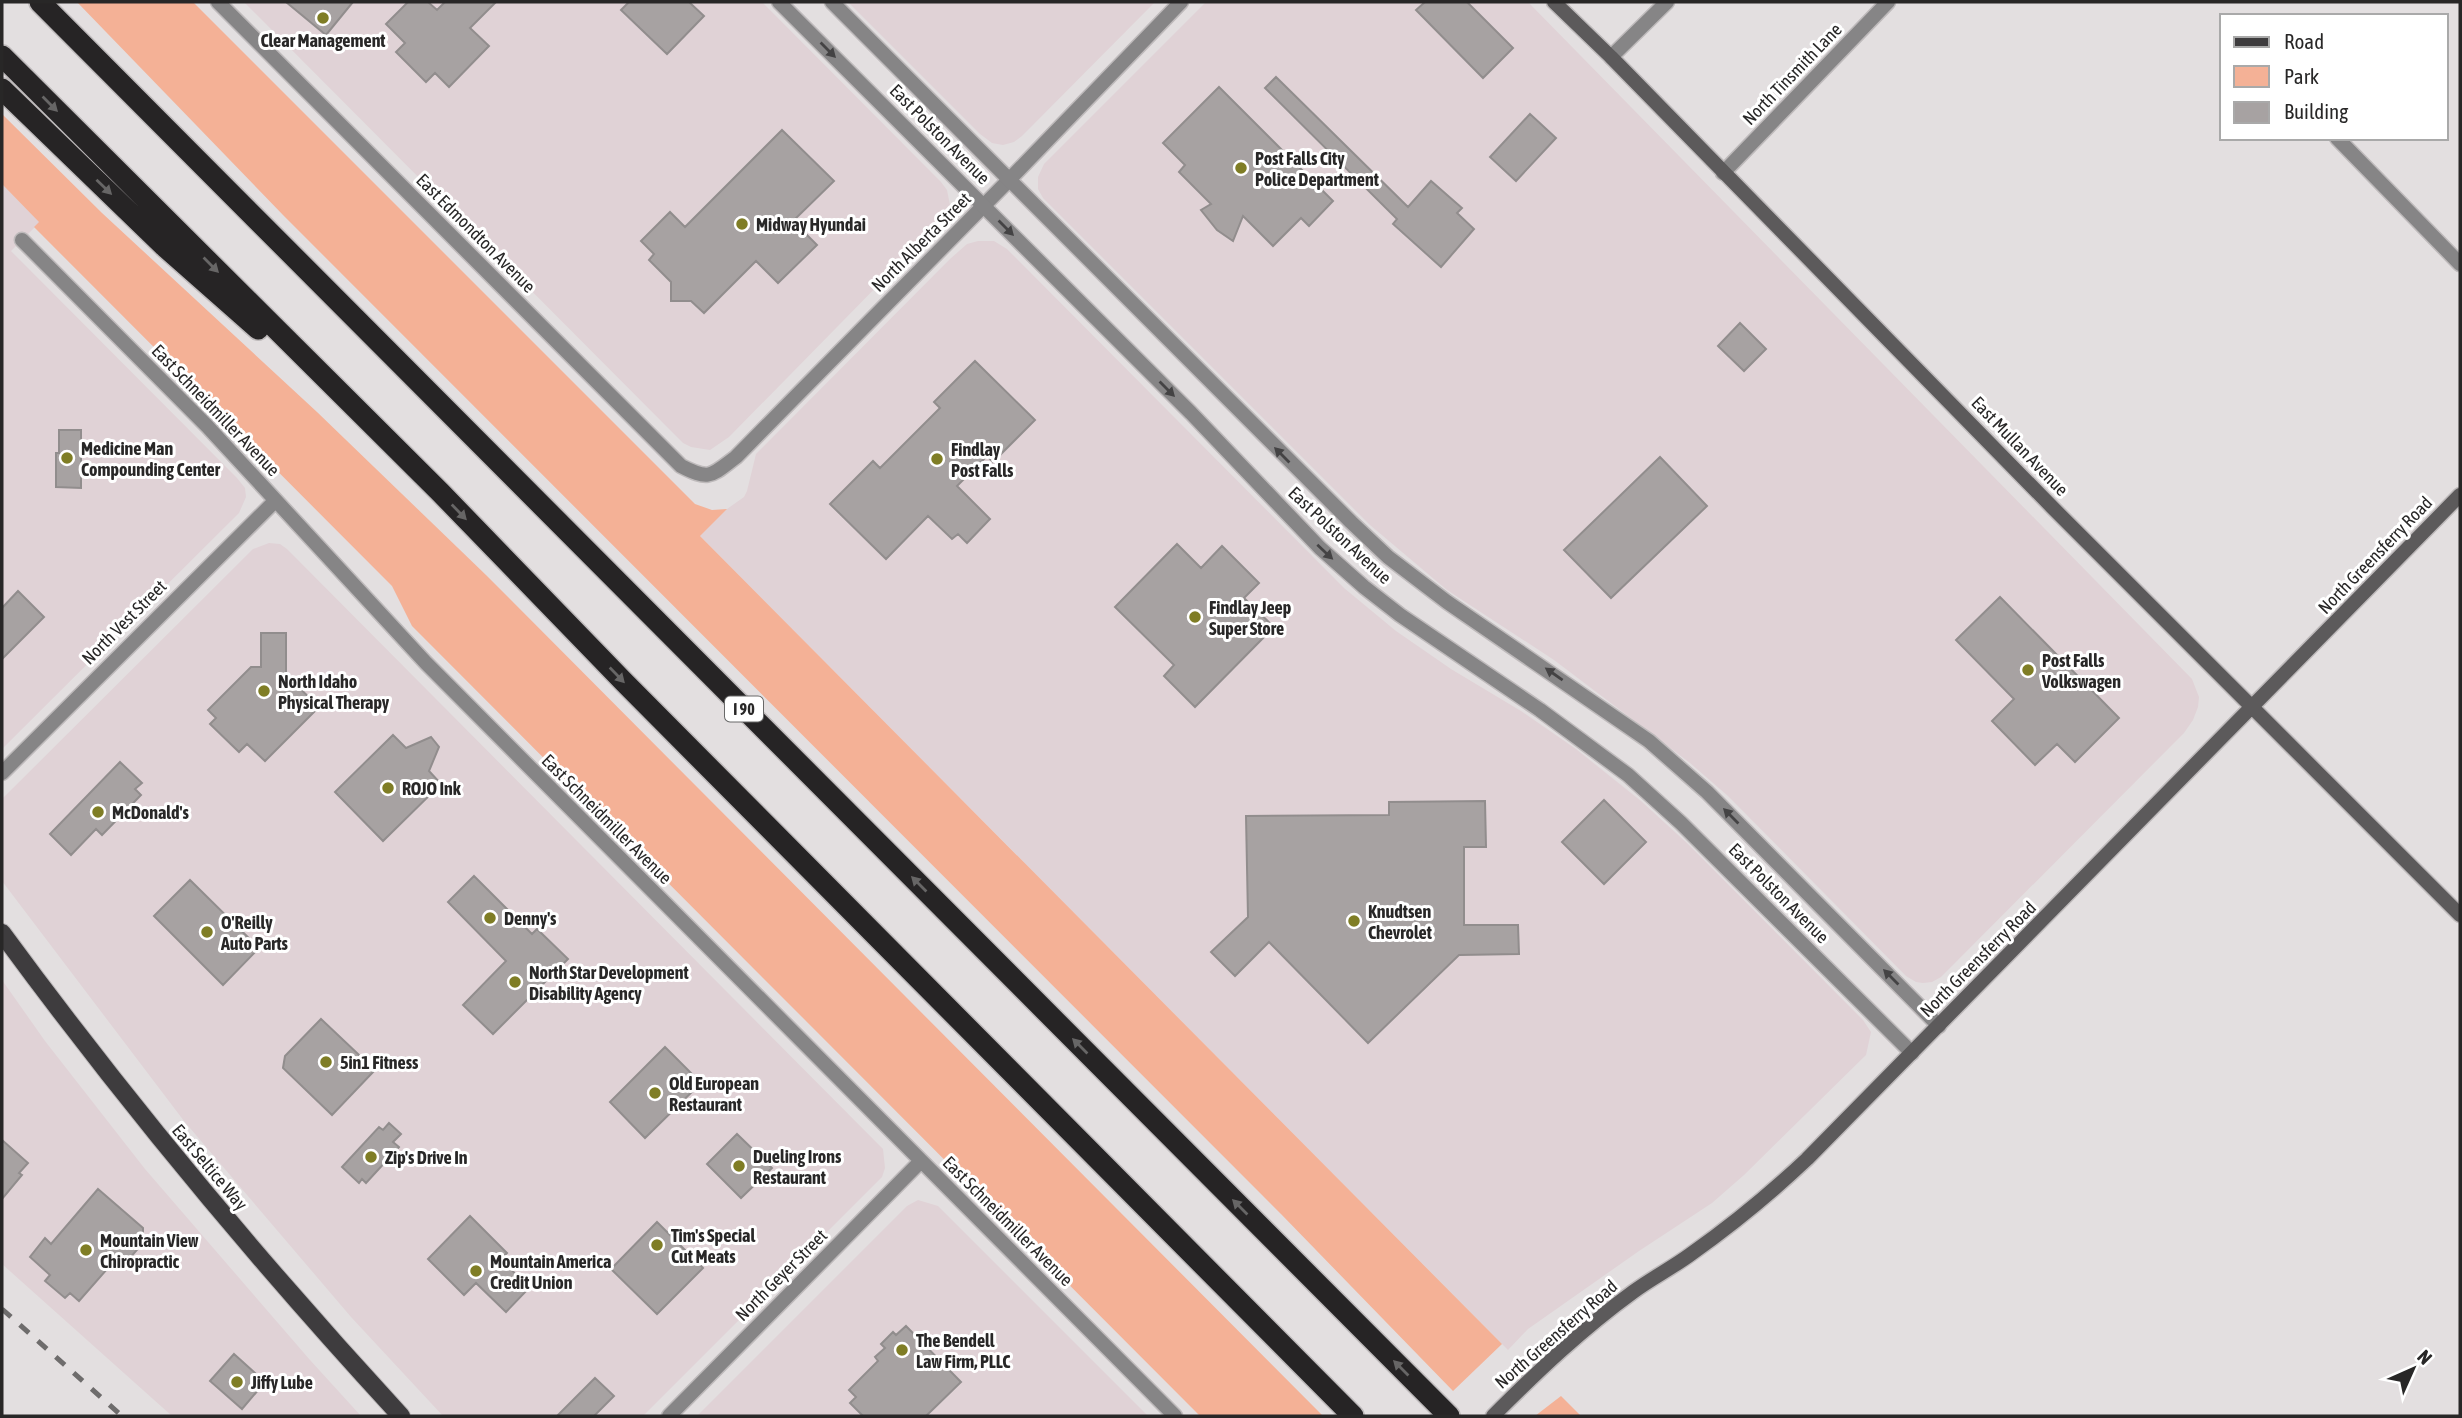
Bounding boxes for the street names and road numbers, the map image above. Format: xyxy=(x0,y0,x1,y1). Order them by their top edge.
street label: North Tinsmith Lane xyxy=(1738,19,1846,129)
street label: East Polston Avenue xyxy=(886,80,994,188)
street label: East Edmondton Avenue xyxy=(412,169,540,297)
street label: North Alberta Street xyxy=(867,188,975,296)
street label: East Schneidmiller Avenue xyxy=(148,340,284,480)
street label: East Mullan Avenue xyxy=(1967,392,2073,500)
street label: East Polston Avenue xyxy=(1284,482,1396,588)
street label: North Greensferry Road xyxy=(2314,492,2436,618)
street label: North Vest Street xyxy=(77,575,171,669)
road number: I 90 xyxy=(725,696,763,722)
street label: East Schneidmiller Avenue xyxy=(538,750,676,888)
street label: East Polston Avenue xyxy=(1725,839,1833,947)
street label: North Greensferry Road xyxy=(1916,897,2040,1021)
street label: East Seltice Way xyxy=(168,1120,252,1214)
street label: East Schneidmiller Avenue xyxy=(939,1152,1077,1290)
street label: North Geyer Street xyxy=(731,1225,831,1325)
street label: North Greensferry Road xyxy=(1491,1275,1621,1393)

